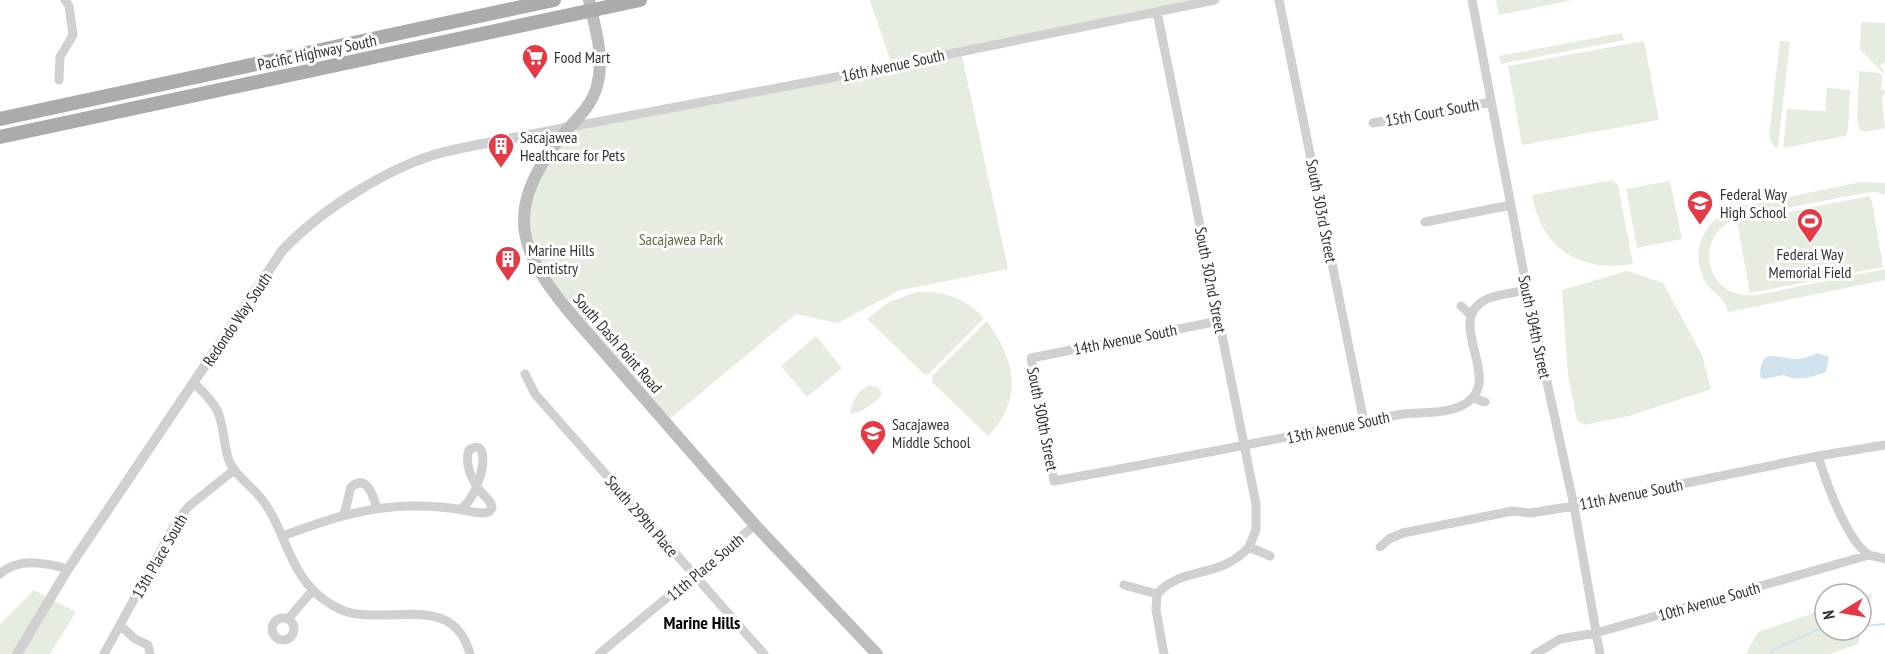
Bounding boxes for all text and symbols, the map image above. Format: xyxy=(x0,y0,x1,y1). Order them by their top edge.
street label: Pacific Highway South xyxy=(256,30,378,74)
supermarket icon: Food Mart xyxy=(520,42,550,80)
street label: 16th Avenue South xyxy=(840,44,946,86)
place label: Food Mart xyxy=(554,47,611,67)
street label: 15th Court South xyxy=(1384,94,1480,130)
place label: Sacajawea Healthcare for Pets xyxy=(520,127,625,165)
building icon: Sacajawea Healthcare for Pets xyxy=(486,131,516,169)
street label: South 303rd Street xyxy=(1302,158,1342,265)
place label: Federal Way High School xyxy=(1720,184,1787,222)
school or university icon: Federal Way High School xyxy=(1685,188,1715,226)
sports icon: Federal Way Memorial Field xyxy=(1795,206,1825,244)
street label: South 302nd Street xyxy=(1191,225,1231,335)
park label: Sacajawea Park xyxy=(639,229,724,249)
place label: Marine Hills Dentistry xyxy=(528,240,594,278)
building icon: Marine Hills Dentistry xyxy=(493,244,523,282)
place label: Federal Way Memorial Field xyxy=(1769,244,1851,282)
street label: Redondo Way South xyxy=(198,268,276,370)
street label: South 304th Street xyxy=(1514,274,1556,381)
street label: South Dash Point Road xyxy=(569,289,667,397)
street label: 14th Avenue South xyxy=(1072,319,1178,359)
street label: South 300th Street xyxy=(1023,366,1063,473)
street label: 13th Avenue South xyxy=(1285,406,1391,448)
place label: Sacajawea Middle School xyxy=(892,414,971,452)
school or university icon: Sacajawea Middle School xyxy=(858,418,888,456)
street label: South 299th Place xyxy=(601,471,683,561)
street label: 11th Avenue South xyxy=(1578,474,1684,514)
street label: 13th Place South xyxy=(127,510,191,602)
street label: 11th Place South xyxy=(663,529,747,605)
street label: 10th Avenue South xyxy=(1656,577,1762,625)
north arrow xyxy=(1813,582,1873,642)
text: N xyxy=(1818,609,1839,621)
district label: Marine Hills xyxy=(664,611,740,634)

